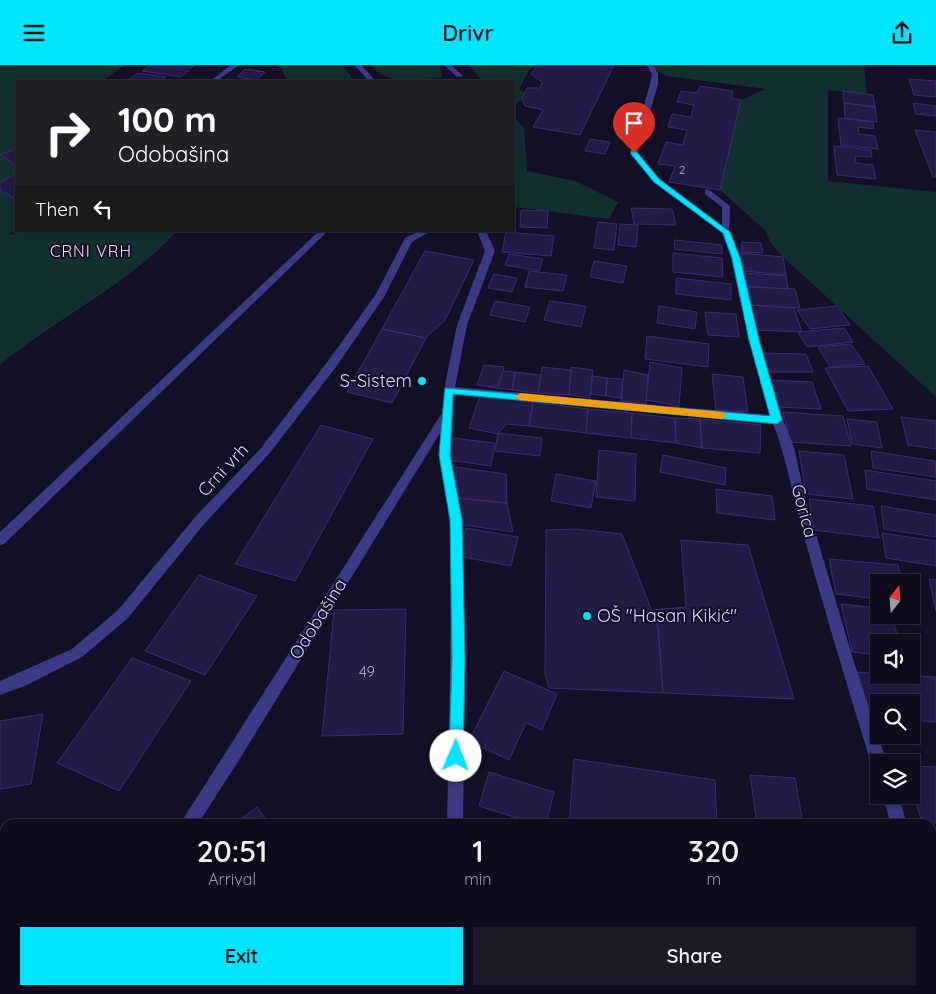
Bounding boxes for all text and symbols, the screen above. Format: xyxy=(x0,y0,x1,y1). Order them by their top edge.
icon: menu xyxy=(20,19,48,47)
text: Drivr xyxy=(442,19,494,47)
icon: share xyxy=(888,19,916,47)
text: 100 m xyxy=(118,97,217,141)
icon: right xyxy=(35,100,100,165)
pin xyxy=(613,102,655,153)
icon: arrive xyxy=(620,109,648,137)
text: Odobašina xyxy=(118,140,229,168)
house number: 2 xyxy=(679,162,686,177)
icon: left xyxy=(89,195,117,223)
text: Then xyxy=(35,197,79,221)
district label: CRNI VRH xyxy=(50,241,132,261)
place label: S-Sistem xyxy=(340,369,412,392)
marker: S-Sistem xyxy=(416,375,428,387)
street label: Crni vrh xyxy=(192,438,253,501)
street label: Gorica xyxy=(786,482,823,540)
street label: Odobašina xyxy=(284,574,351,663)
north arrow xyxy=(870,574,920,624)
map controls xyxy=(870,574,920,804)
place label: OŠ "Hasan Kikić" xyxy=(597,604,737,627)
marker: OŠ "Hasan Kikić" xyxy=(581,610,593,622)
button: sound xyxy=(870,634,920,684)
house number: 49 xyxy=(359,662,375,681)
button: search xyxy=(870,694,920,744)
position arrow xyxy=(429,729,481,781)
button: layers xyxy=(870,754,920,804)
text: 20:51 xyxy=(197,832,268,870)
text: 1 xyxy=(472,832,484,870)
text: 320 xyxy=(688,832,739,870)
text: Arrival xyxy=(208,869,256,889)
text: min xyxy=(464,869,492,889)
text: m xyxy=(706,869,721,889)
button: Exit xyxy=(20,927,463,985)
button: Share xyxy=(473,927,916,985)

